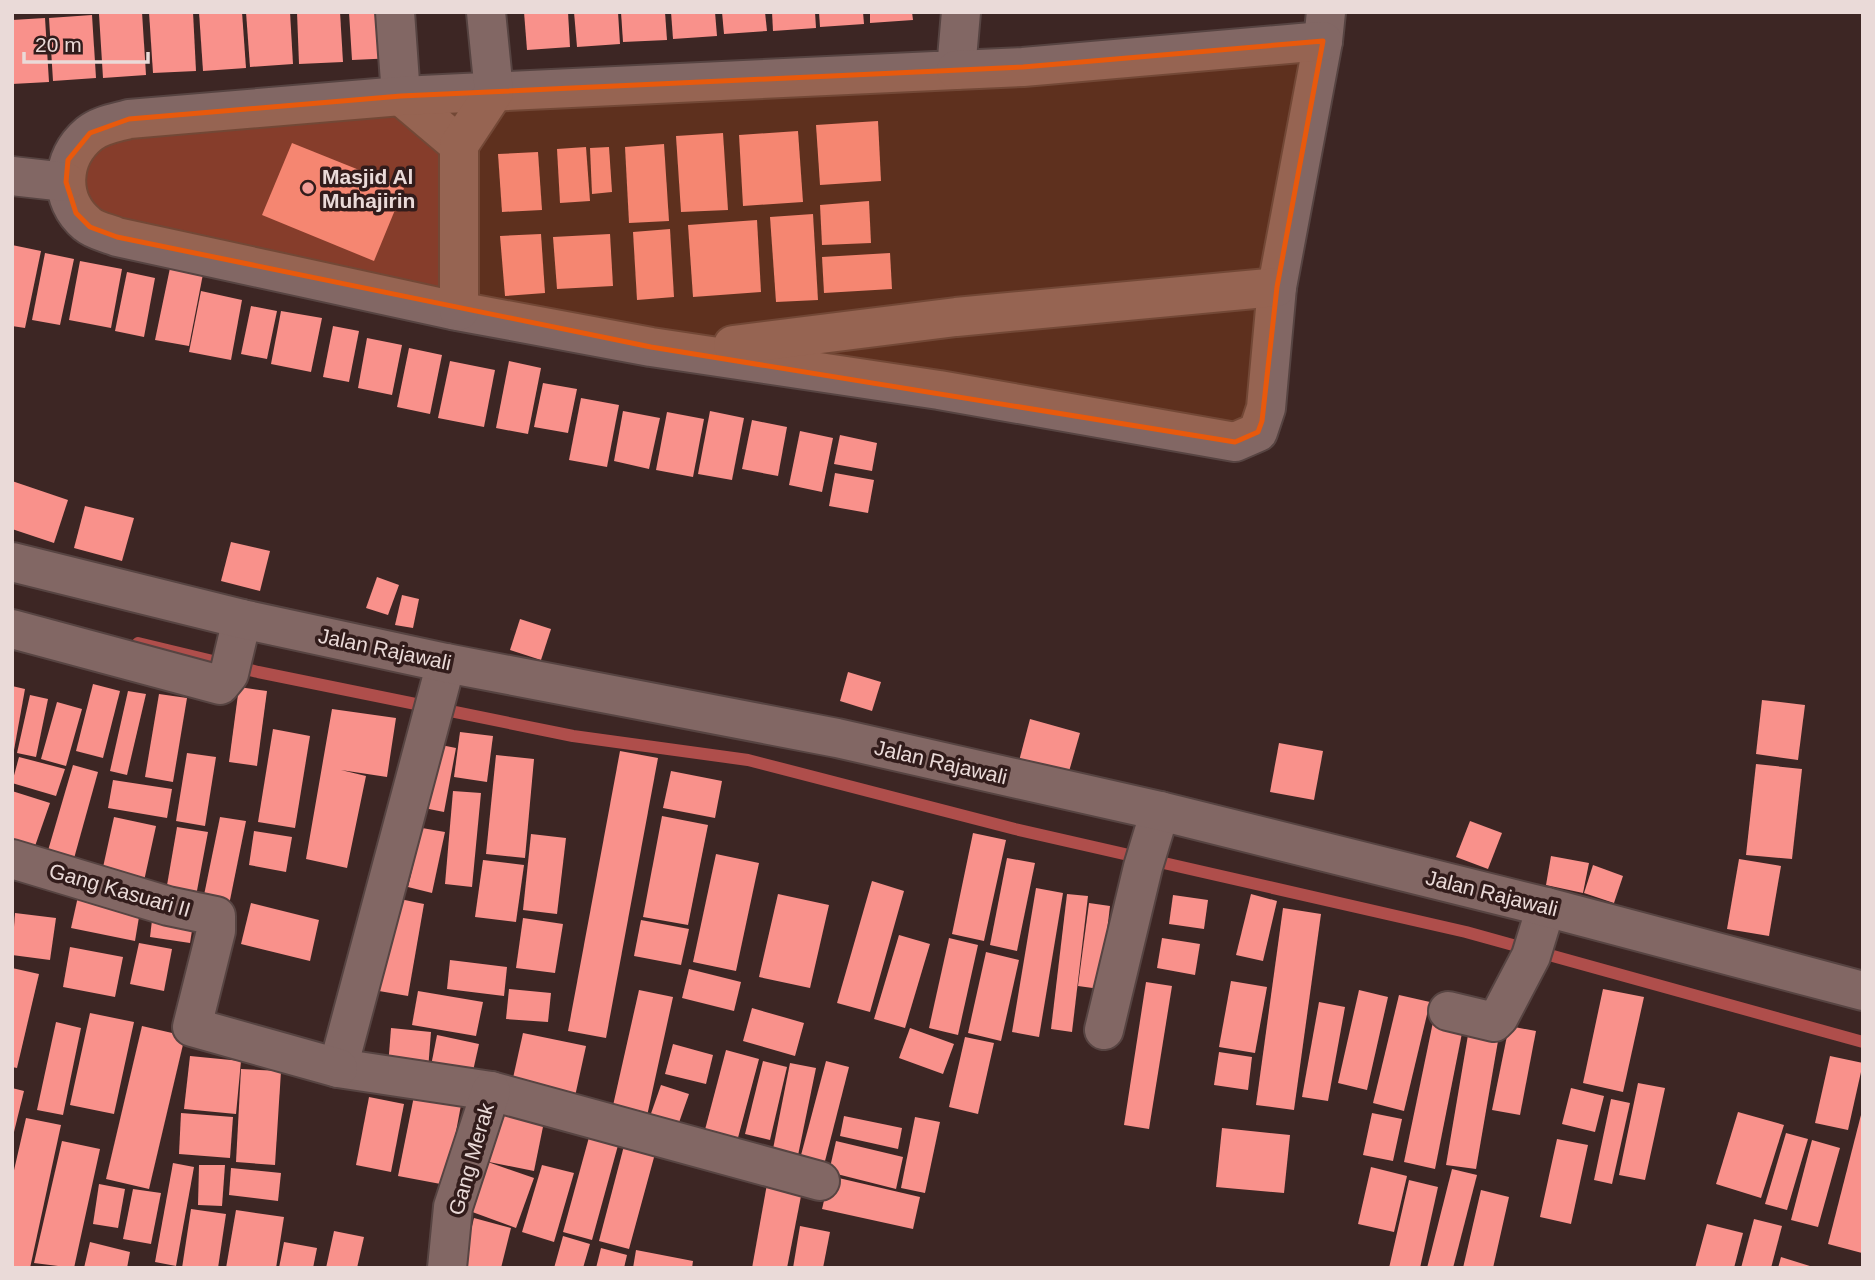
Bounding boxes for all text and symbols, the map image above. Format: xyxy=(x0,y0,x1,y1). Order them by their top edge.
scale bar xyxy=(24,21,149,65)
text: 20 m xyxy=(35,33,82,56)
place label: Masjid Al Muhajirin xyxy=(322,165,415,212)
marker: Masjid Al Muhajirin xyxy=(300,180,316,196)
street label: Jalan Rajawali xyxy=(316,624,454,674)
street label: Jalan Rajawali xyxy=(872,736,1010,788)
street label: Gang Kasuari II xyxy=(47,859,193,921)
street label: Jalan Rajawali xyxy=(1424,865,1560,921)
street label: Gang Merak xyxy=(444,1100,498,1218)

